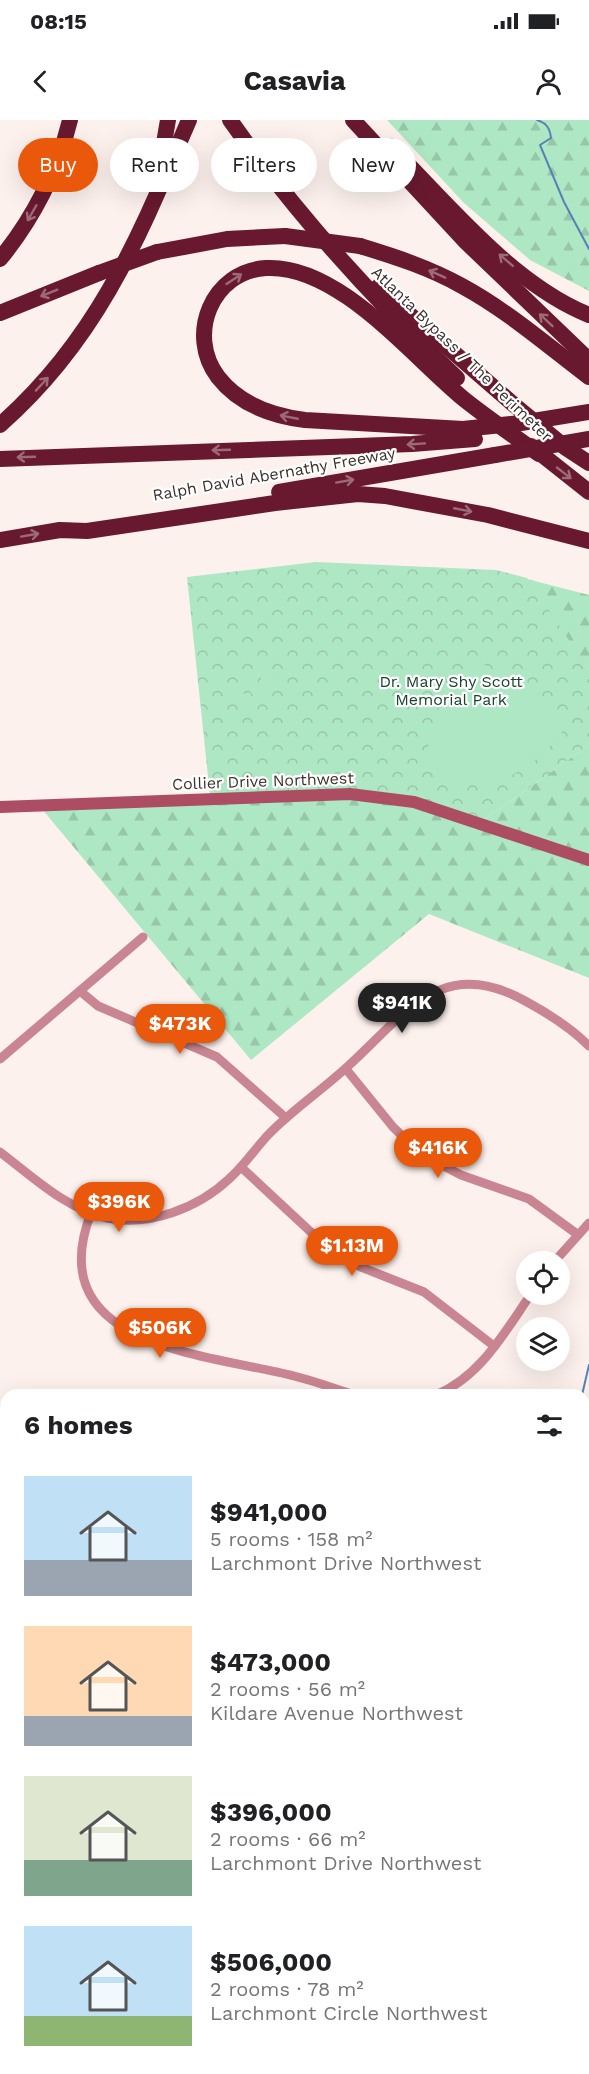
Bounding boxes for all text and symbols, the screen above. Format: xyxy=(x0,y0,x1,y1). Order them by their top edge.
text: 08:15 xyxy=(30,9,87,34)
icon: back xyxy=(24,65,57,98)
text: Casavia xyxy=(243,65,346,97)
icon: person xyxy=(532,65,565,98)
chip: Buy xyxy=(18,138,98,192)
chip: Rent xyxy=(110,138,199,192)
chip: Filters xyxy=(211,138,317,192)
chip: New xyxy=(329,138,416,192)
one-way arrow xyxy=(26,204,38,221)
one-way arrow xyxy=(499,253,514,267)
street label: Atlanta Bypass / The Perimeter xyxy=(368,263,557,446)
one-way arrow xyxy=(428,267,446,279)
one-way arrow xyxy=(225,273,242,285)
one-way arrow xyxy=(41,288,59,299)
one-way arrow xyxy=(539,314,554,328)
one-way arrow xyxy=(34,377,49,392)
one-way arrow xyxy=(279,411,299,422)
one-way arrow xyxy=(407,439,427,450)
street label: Ralph David Abernathy Freeway xyxy=(151,443,398,505)
one-way arrow xyxy=(212,444,232,456)
one-way arrow xyxy=(17,452,37,463)
one-way arrow xyxy=(556,467,572,480)
one-way arrow xyxy=(335,475,354,486)
one-way arrow xyxy=(453,505,472,516)
one-way arrow xyxy=(20,529,39,540)
park label: Dr. Mary Shy Scott Memorial Park xyxy=(379,672,523,709)
street label: Collier Drive Northwest xyxy=(172,768,355,794)
pin: $941K xyxy=(360,983,444,1034)
text: $941K xyxy=(372,990,432,1014)
pin: $473K xyxy=(138,1004,222,1055)
text: $473K xyxy=(149,1011,211,1035)
pin: $416K xyxy=(396,1128,480,1179)
text: $416K xyxy=(408,1135,468,1159)
pin: $396K xyxy=(77,1182,161,1233)
text: $396K xyxy=(87,1189,151,1213)
pin: $1.13M xyxy=(303,1226,401,1277)
text: $1.13M xyxy=(320,1233,384,1257)
map controls xyxy=(516,1251,570,1371)
button: locate xyxy=(516,1251,570,1305)
pin: $506K xyxy=(118,1308,202,1359)
text: $506K xyxy=(128,1315,192,1339)
button: layers xyxy=(516,1317,570,1371)
icon: filters xyxy=(533,1409,566,1442)
text: 6 homes xyxy=(24,1410,133,1440)
text: $941,000 xyxy=(210,1497,328,1527)
icon: home xyxy=(72,1500,144,1572)
text: 5 rooms · 158 m² xyxy=(210,1527,373,1551)
text: Larchmont Drive Northwest xyxy=(210,1551,481,1575)
text: $473,000 xyxy=(210,1647,331,1677)
icon: home xyxy=(72,1650,144,1722)
text: 2 rooms · 56 m² xyxy=(210,1677,365,1701)
text: Kildare Avenue Northwest xyxy=(210,1701,463,1725)
text: $396,000 xyxy=(210,1797,332,1827)
icon: home xyxy=(72,1800,144,1872)
text: 2 rooms · 66 m² xyxy=(210,1827,366,1851)
text: Larchmont Drive Northwest xyxy=(210,1851,481,1875)
text: $506,000 xyxy=(210,1947,332,1977)
icon: home xyxy=(72,1950,144,2022)
text: 2 rooms · 78 m² xyxy=(210,1977,364,2001)
text: Larchmont Circle Northwest xyxy=(210,2001,487,2025)

